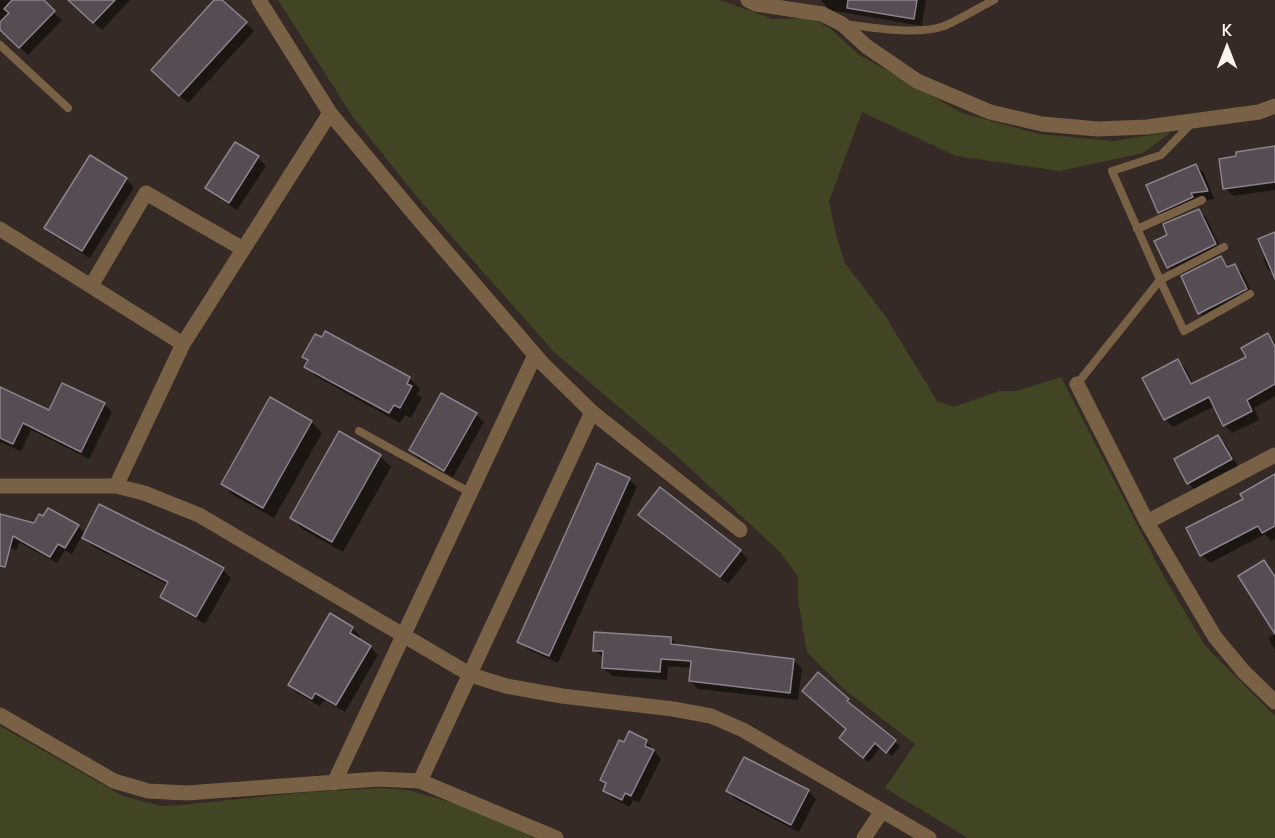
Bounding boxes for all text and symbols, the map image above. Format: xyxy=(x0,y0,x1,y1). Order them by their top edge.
north arrow xyxy=(1197,18,1257,78)
text: K xyxy=(1222,19,1232,41)

